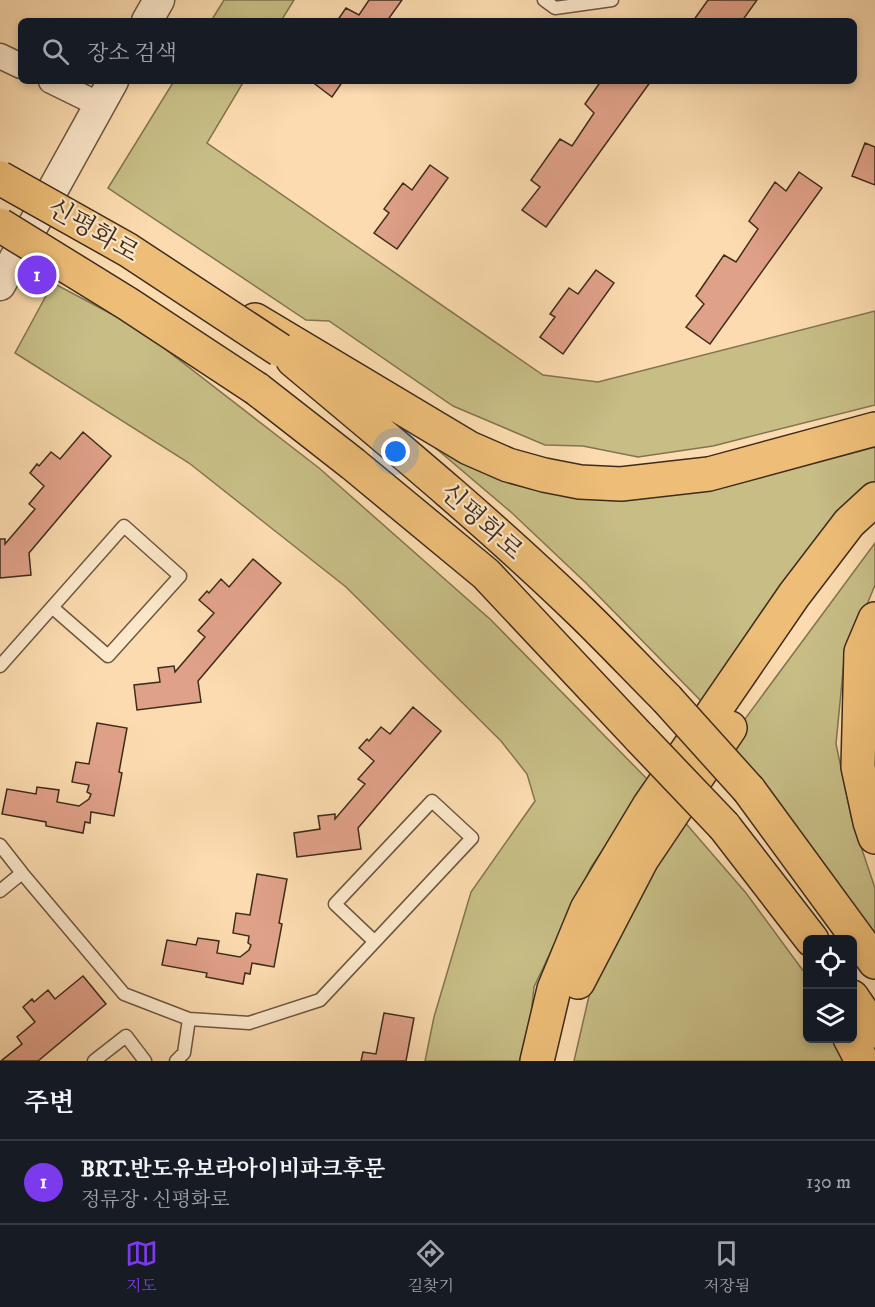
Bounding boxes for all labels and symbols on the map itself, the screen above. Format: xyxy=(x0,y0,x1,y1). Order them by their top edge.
street label: 신평화로 xyxy=(41,192,145,270)
pin: 1 xyxy=(18,252,57,298)
your location xyxy=(381,437,410,466)
street label: 신평화로 xyxy=(433,476,529,568)

